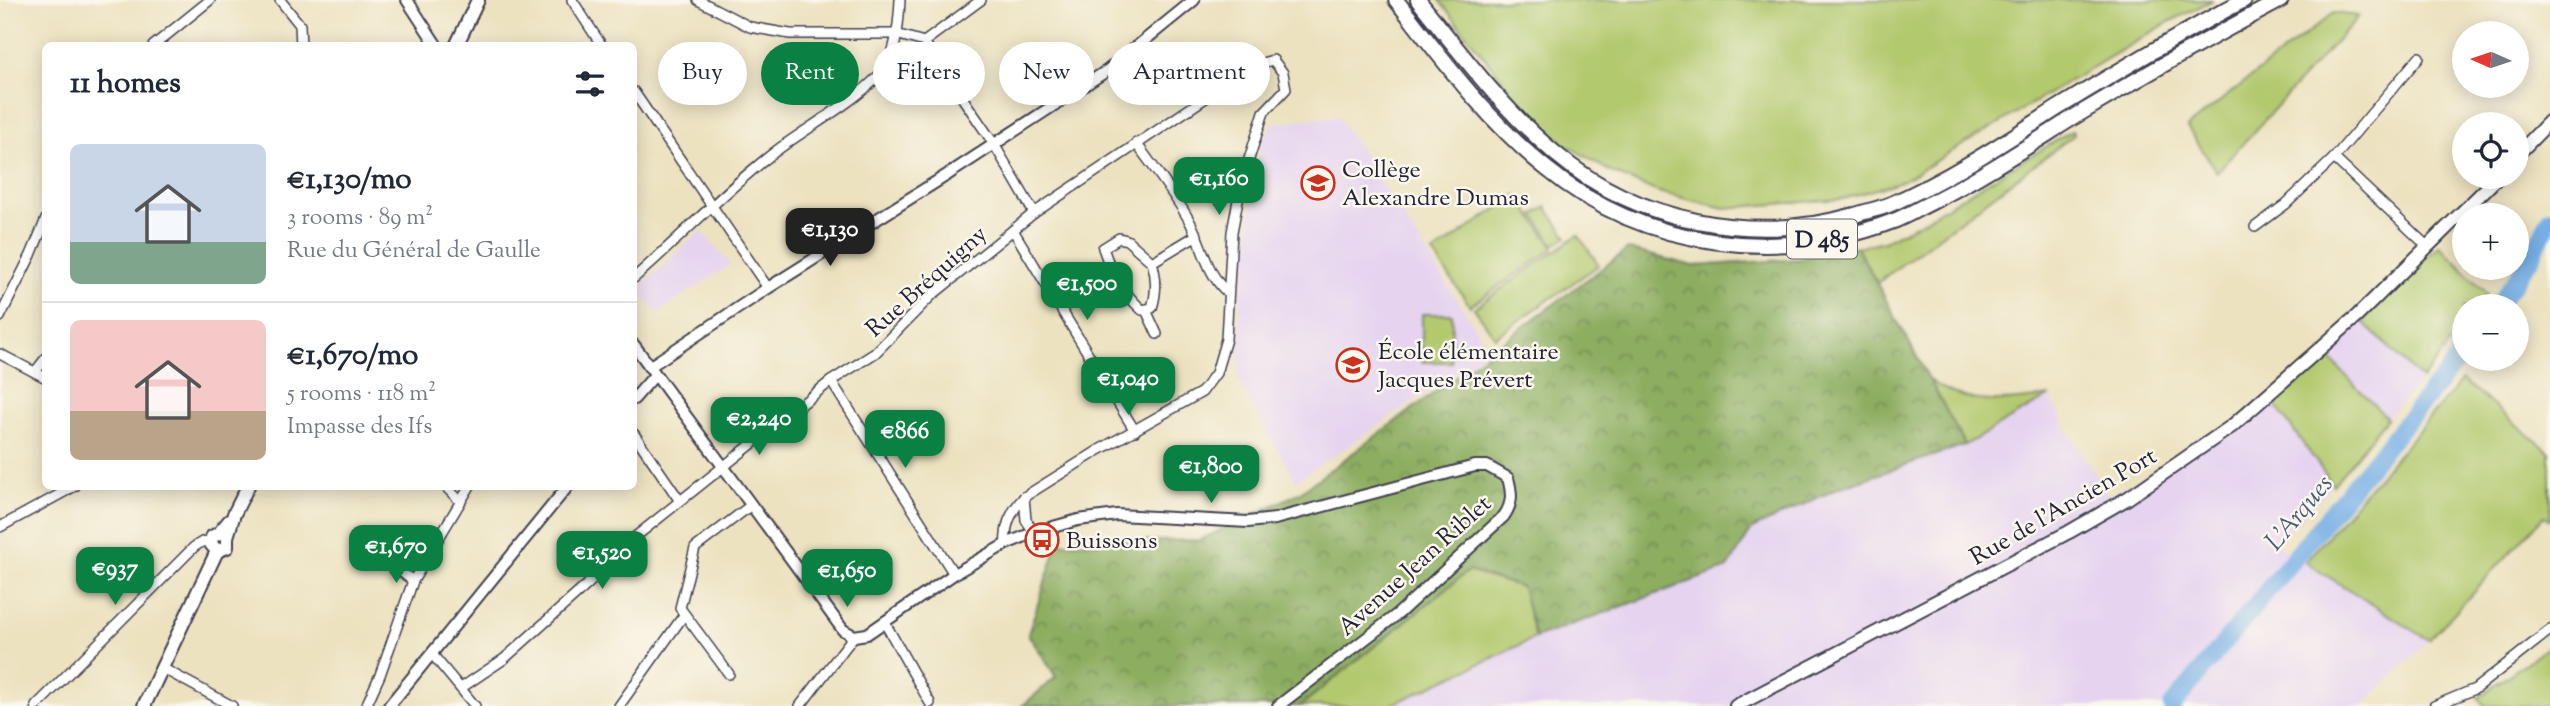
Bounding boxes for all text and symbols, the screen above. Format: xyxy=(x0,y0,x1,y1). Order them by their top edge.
north arrow xyxy=(2452,21,2529,98)
map controls xyxy=(2452,21,2529,371)
chip: Buy xyxy=(658,42,747,105)
chip: Rent xyxy=(761,42,859,105)
chip: Filters xyxy=(873,42,985,105)
chip: New xyxy=(999,42,1094,105)
chip: Apartment xyxy=(1108,42,1270,105)
text: 11 homes xyxy=(70,63,181,106)
icon: filters xyxy=(571,65,609,103)
button: locate xyxy=(2452,112,2529,189)
place label: Collège Alexandre Dumas xyxy=(1342,154,1529,216)
pin: €1,160 xyxy=(1162,158,1276,217)
text: €1,130/mo xyxy=(287,159,412,202)
text: €1,160 xyxy=(1189,163,1249,196)
school or university icon: Collège Alexandre Dumas xyxy=(1299,164,1337,202)
icon: home xyxy=(126,172,210,256)
text: 3 rooms · 89 m² xyxy=(287,202,433,235)
button: + xyxy=(2452,203,2529,280)
pin: €1,130 xyxy=(773,208,887,268)
text: €1,130 xyxy=(802,214,858,247)
street label: Rue Bréquigny xyxy=(859,219,996,346)
road number: D 485 xyxy=(1787,220,1857,258)
text: Rue du Général de Gaulle xyxy=(287,235,541,268)
pin: €1,500 xyxy=(1030,262,1144,322)
text: €1,500 xyxy=(1057,268,1117,301)
button: − xyxy=(2452,294,2529,371)
text: €1,670/mo xyxy=(287,335,419,378)
place label: École élémentaire Jacques Prévert xyxy=(1376,336,1559,398)
school or university icon: École élémentaire Jacques Prévert xyxy=(1334,346,1372,384)
icon: home xyxy=(126,348,210,432)
pin: €1,040 xyxy=(1071,358,1185,417)
text: €1,040 xyxy=(1097,363,1159,396)
text: 5 rooms · 118 m² xyxy=(287,378,436,411)
pin: €2,240 xyxy=(702,398,816,457)
text: €2,240 xyxy=(727,403,791,436)
pin: €866 xyxy=(864,410,946,470)
text: Impasse des Ifs xyxy=(287,411,432,444)
text: €866 xyxy=(881,416,929,449)
street label: Rue de l'Ancien Port xyxy=(1964,440,2164,575)
pin: €1,800 xyxy=(1154,446,1268,505)
text: €1,800 xyxy=(1179,451,1243,484)
water label: L'Arques xyxy=(2257,468,2343,560)
street label: Avenue Jean Riblet xyxy=(1331,488,1500,645)
bus stop icon: Buissons xyxy=(1023,521,1061,559)
place label: Buissons xyxy=(1066,525,1157,559)
pin: €1,670 xyxy=(339,526,453,585)
text: €1,670 xyxy=(365,531,427,564)
pin: €1,520 xyxy=(545,532,659,591)
text: €1,520 xyxy=(573,537,631,570)
pin: €937 xyxy=(74,548,156,607)
pin: €1,650 xyxy=(790,550,904,609)
text: €937 xyxy=(92,553,138,586)
text: €1,650 xyxy=(818,555,876,588)

